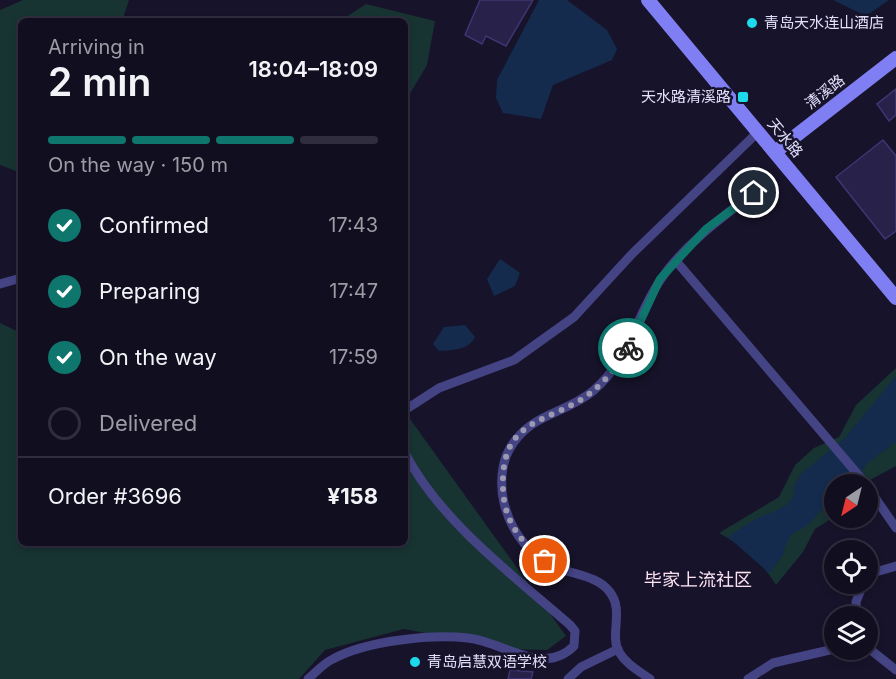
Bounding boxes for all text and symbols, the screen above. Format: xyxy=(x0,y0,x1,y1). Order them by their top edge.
place label: 青岛天水连山酒店 xyxy=(764,13,884,32)
marker: 青岛天水连山酒店 xyxy=(745,16,759,30)
text: Arriving in xyxy=(48,35,145,59)
text: 18:04–18:09 xyxy=(248,56,378,82)
text: 2 min xyxy=(48,58,151,105)
street label: 清溪路 xyxy=(801,70,848,113)
place label: 天水路清溪路 xyxy=(641,87,731,106)
marker: 天水路清溪路 xyxy=(736,90,750,104)
street label: 天水路 xyxy=(764,114,807,161)
text: On the way · 150 m xyxy=(48,153,228,177)
pin xyxy=(728,167,779,218)
icon: home xyxy=(737,176,770,209)
icon: check xyxy=(48,209,81,242)
text: Confirmed xyxy=(99,212,209,238)
text: 17:43 xyxy=(328,213,378,237)
icon: check xyxy=(48,275,81,308)
text: Preparing xyxy=(99,278,200,304)
text: 17:47 xyxy=(329,279,378,303)
courier xyxy=(598,318,658,378)
icon: bike xyxy=(612,332,645,365)
icon: check xyxy=(48,341,81,374)
text: On the way xyxy=(99,344,217,370)
text: 17:59 xyxy=(329,345,378,369)
text: Delivered xyxy=(99,410,197,436)
north arrow xyxy=(824,474,878,528)
map controls xyxy=(824,474,878,660)
text: Order #3696 xyxy=(48,483,182,509)
text: ¥158 xyxy=(328,483,378,509)
pin xyxy=(519,535,570,586)
button: locate xyxy=(824,540,878,594)
icon: bag xyxy=(528,544,561,577)
district label: 毕家上流社区 xyxy=(644,569,752,590)
button: layers xyxy=(824,606,878,660)
place label: 青岛启慧双语学校 xyxy=(427,652,547,671)
marker: 青岛启慧双语学校 xyxy=(408,655,422,669)

